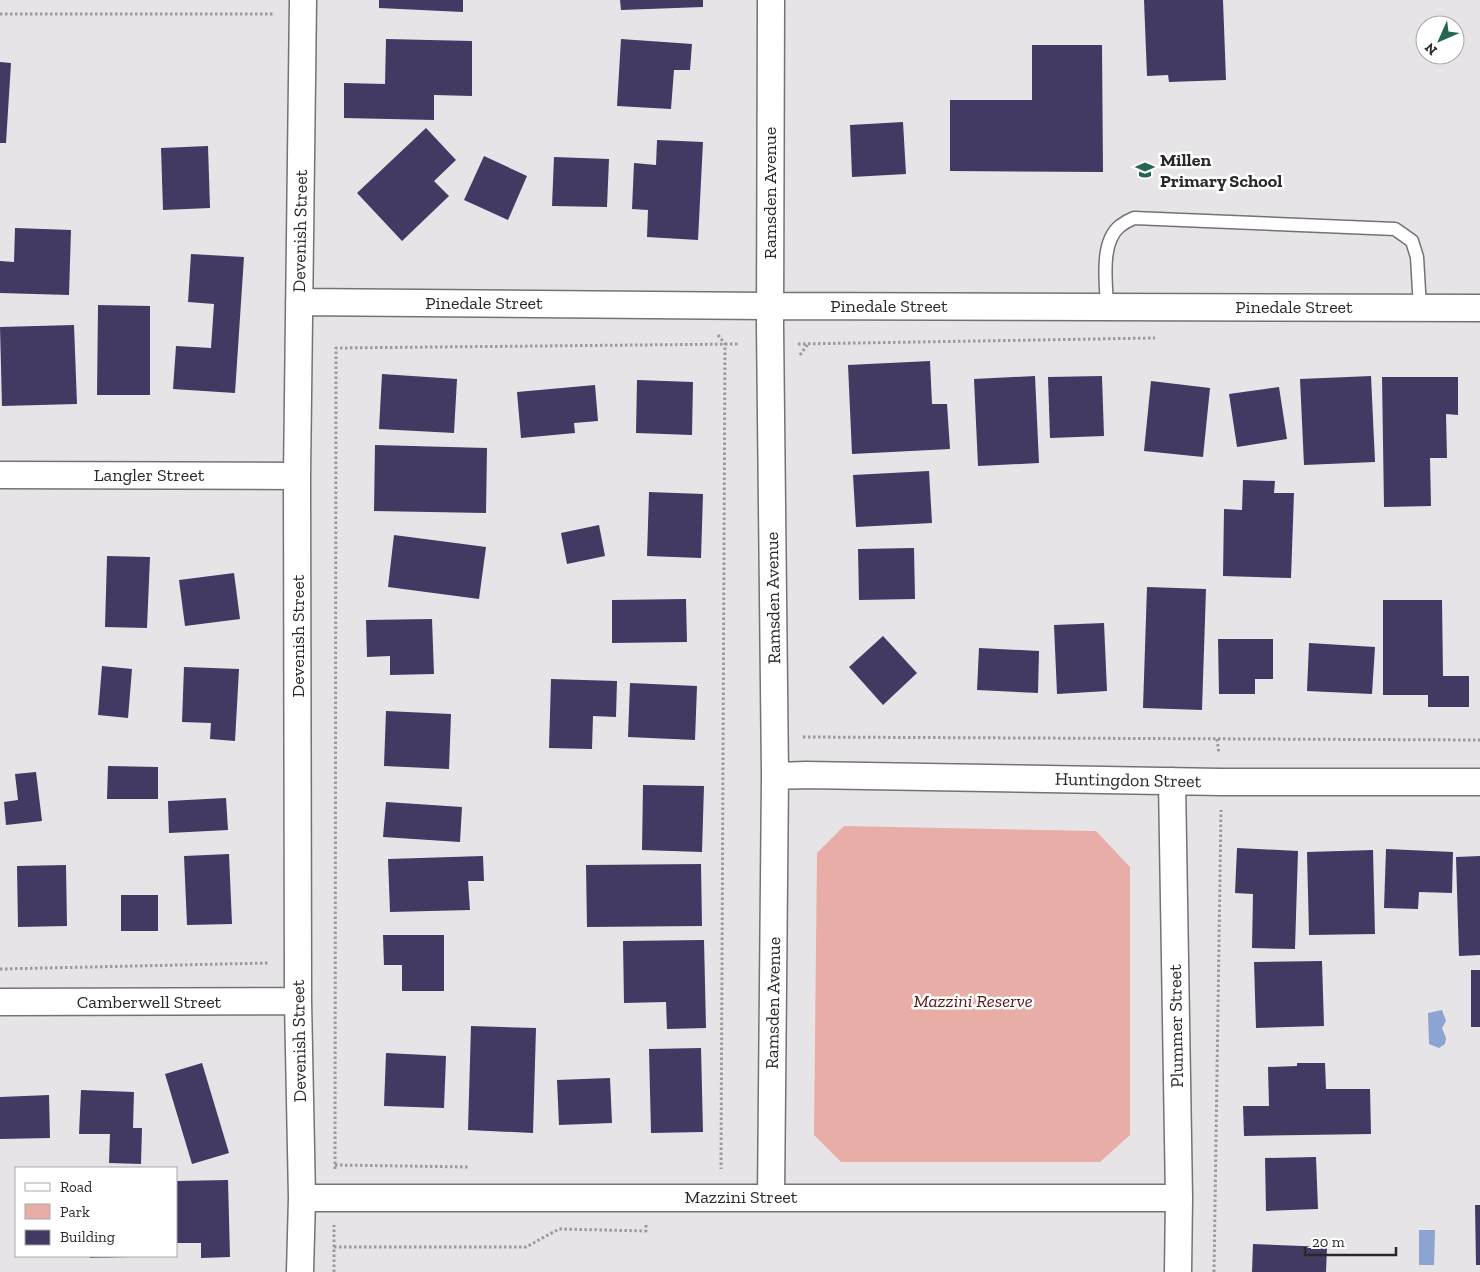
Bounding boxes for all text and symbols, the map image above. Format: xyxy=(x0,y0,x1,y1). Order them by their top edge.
north arrow xyxy=(1415,15,1465,65)
text: N xyxy=(1421,39,1441,59)
street label: Ramsden Avenue xyxy=(759,127,781,259)
place label: Millen Primary School xyxy=(1160,149,1282,192)
school or university icon: Millen Primary School xyxy=(1134,159,1156,181)
street label: Devenish Street xyxy=(288,169,312,293)
street label: Pinedale Street xyxy=(425,292,543,314)
street label: Pinedale Street xyxy=(830,295,948,317)
street label: Pinedale Street xyxy=(1235,296,1353,318)
street label: Langler Street xyxy=(94,464,205,486)
street label: Ramsden Avenue xyxy=(761,532,785,664)
street label: Devenish Street xyxy=(287,574,309,697)
street label: Huntingdon Street xyxy=(1055,768,1202,792)
street label: Ramsden Avenue xyxy=(761,937,785,1069)
street label: Plummer Street xyxy=(1164,964,1188,1088)
street label: Devenish Street xyxy=(287,979,311,1103)
park label: Mazzini Reserve xyxy=(913,990,1033,1012)
street label: Camberwell Street xyxy=(77,991,222,1013)
legend xyxy=(15,1167,178,1257)
text: Road xyxy=(60,1178,93,1196)
street label: Mazzini Street xyxy=(684,1186,798,1208)
text: Park xyxy=(60,1203,90,1221)
scale bar xyxy=(1305,1224,1396,1256)
text: Building xyxy=(60,1228,115,1246)
text: 20 m xyxy=(1312,1233,1345,1251)

